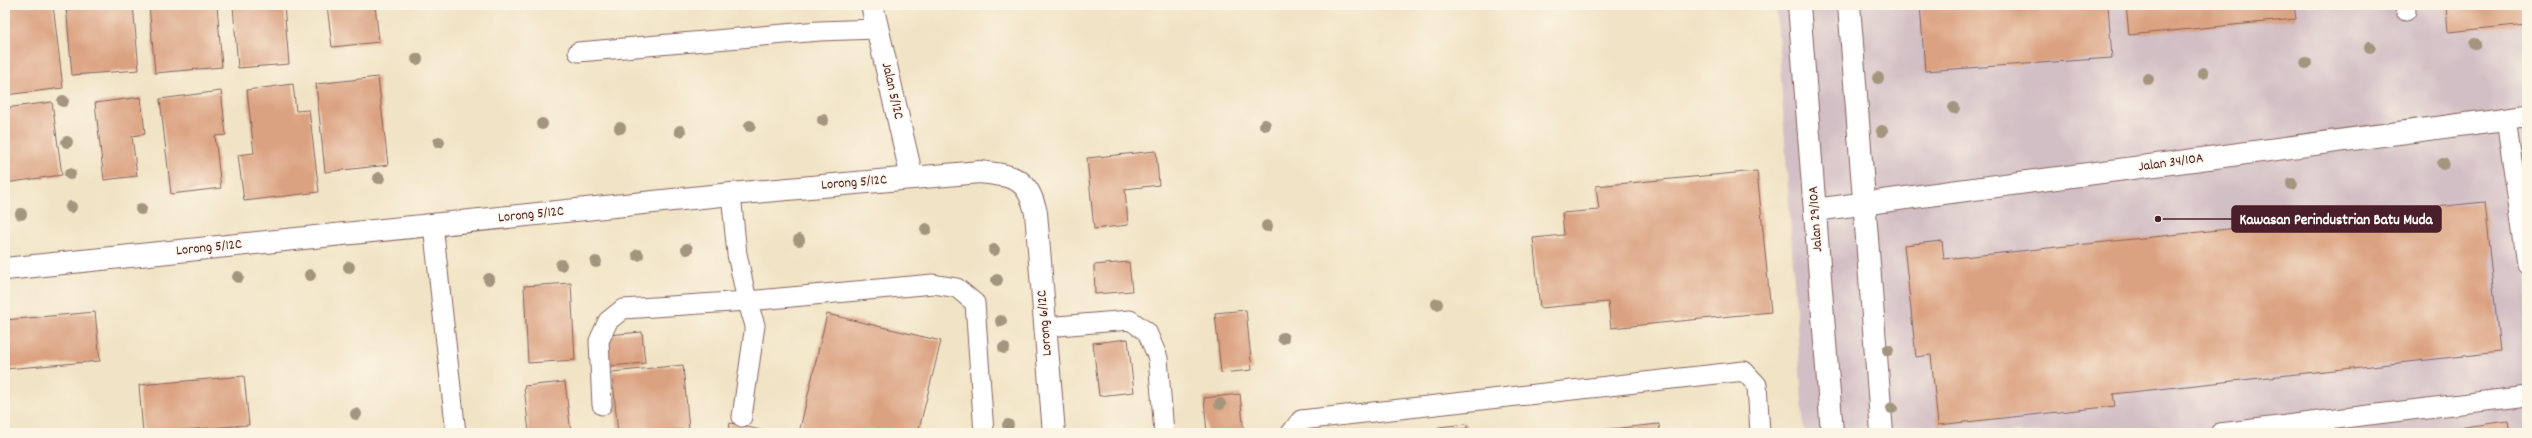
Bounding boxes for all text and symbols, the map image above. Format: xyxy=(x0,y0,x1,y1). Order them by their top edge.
street label: Jalan 5/12C xyxy=(876,61,908,121)
street label: Jalan 34/10A xyxy=(2137,148,2205,177)
street label: Lorong 5/12C xyxy=(820,170,888,196)
street label: Jalan 29/10A xyxy=(1804,185,1828,253)
street label: Lorong 5/12C xyxy=(497,202,565,228)
callout: Kawasan Perindustrian Batu Muda xyxy=(2232,206,2441,232)
text: Kawasan Perindustrian Batu Muda xyxy=(2240,210,2433,232)
street label: Lorong 5/12C xyxy=(175,235,243,261)
street label: Lorong 6/12C xyxy=(1032,289,1058,357)

